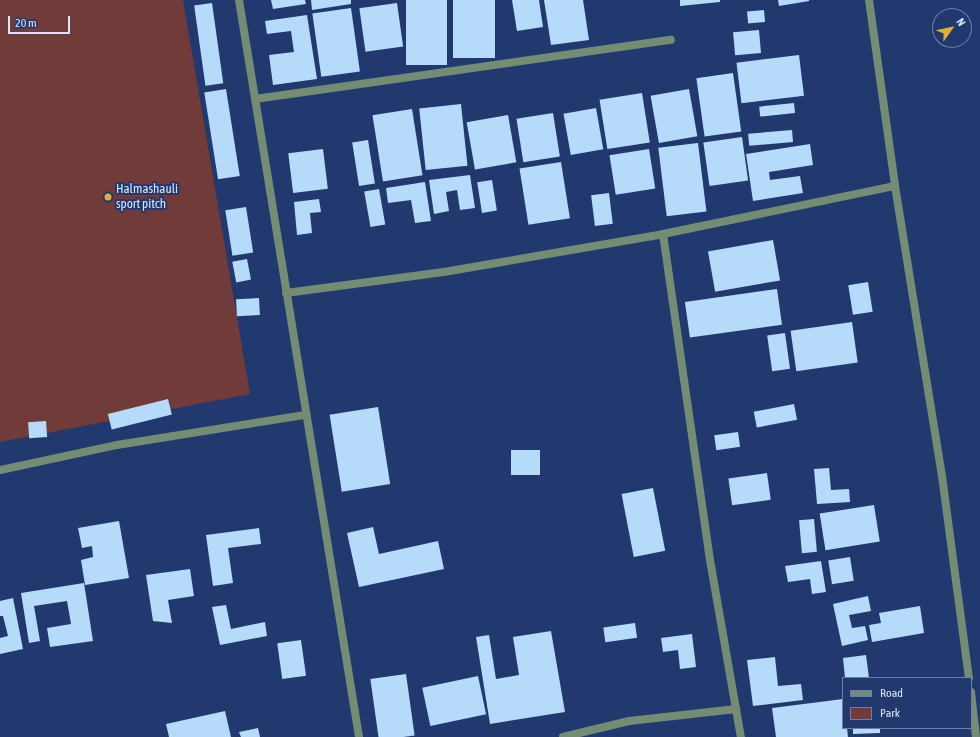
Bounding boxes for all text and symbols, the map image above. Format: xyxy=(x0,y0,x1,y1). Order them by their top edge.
scale bar xyxy=(10,8,72,34)
north arrow xyxy=(932,8,972,48)
text: 20 m xyxy=(15,16,37,30)
text: N xyxy=(954,16,968,28)
place label: Halmashauli sport pitch xyxy=(116,182,178,213)
marker: Halmashauli sport pitch xyxy=(103,192,113,202)
legend xyxy=(842,677,972,729)
text: Road xyxy=(880,686,903,700)
text: Park xyxy=(880,706,900,720)

